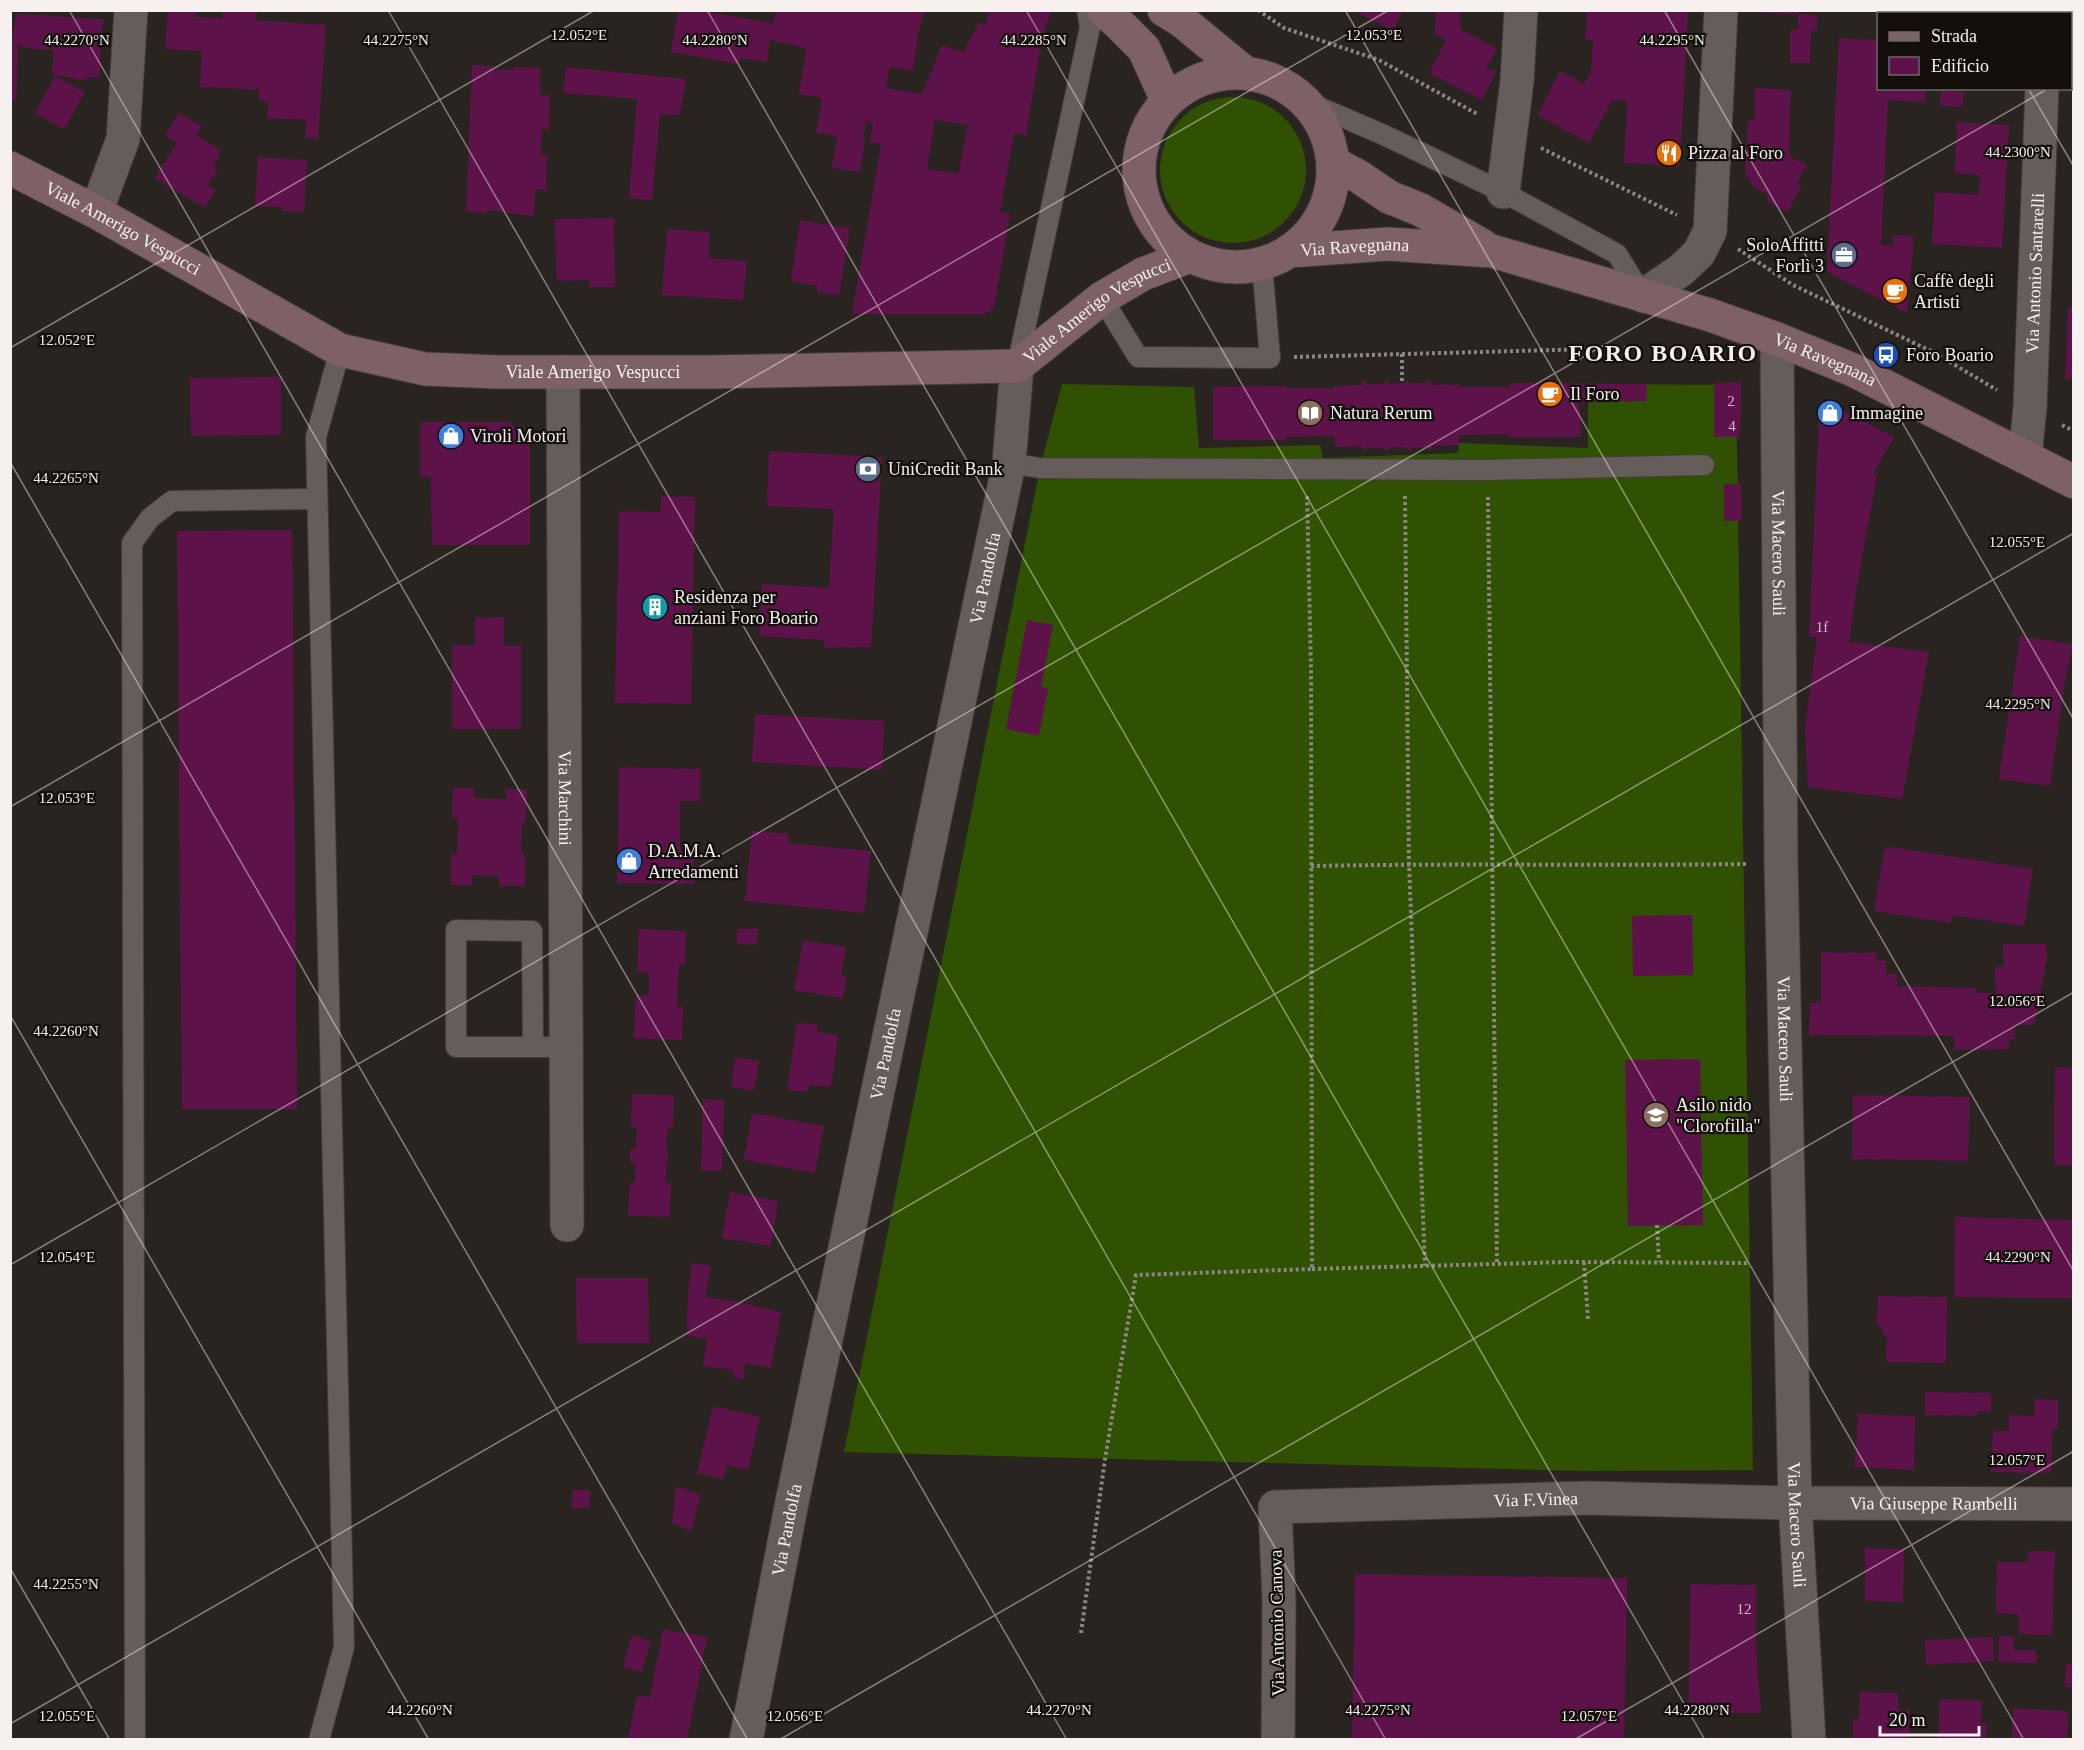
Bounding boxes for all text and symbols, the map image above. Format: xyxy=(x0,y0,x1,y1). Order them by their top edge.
legend xyxy=(1877,12,2072,90)
text: Strada xyxy=(1931,26,1977,46)
text: 12.052°E xyxy=(551,27,607,43)
text: 12.053°E xyxy=(1346,27,1402,43)
text: 44.2270°N xyxy=(44,32,110,48)
text: 44.2275°N xyxy=(363,32,429,48)
text: 44.2280°N xyxy=(682,32,748,48)
text: 44.2285°N xyxy=(1001,32,1067,48)
text: 44.2295°N xyxy=(1639,32,1705,48)
text: Edificio xyxy=(1931,56,1989,76)
restaurant icon: Pizza al Foro xyxy=(1654,138,1684,168)
place label: Pizza al Foro xyxy=(1688,143,1783,163)
text: 44.2300°N xyxy=(1985,144,2051,160)
street label: Viale Amerigo Vespucci xyxy=(42,178,204,279)
street label: Via Antonio Santarelli xyxy=(2022,192,2048,354)
street label: Via Ravegnana xyxy=(1300,234,1410,260)
place label: SoloAffitti Forlì 3 xyxy=(1746,235,1824,276)
office icon: SoloAffitti Forlì 3 xyxy=(1829,240,1859,270)
street label: Viale Amerigo Vespucci xyxy=(1019,254,1174,367)
place label: Caffè degli Artisti xyxy=(1914,271,1994,312)
cafe icon: Caffè degli Artisti xyxy=(1880,276,1910,306)
street label: Via Ravegnana xyxy=(1771,329,1880,390)
text: 12.052°E xyxy=(39,332,95,348)
district label: FORO BOARIO xyxy=(1568,340,1758,366)
bus stop icon: Foro Boario xyxy=(1871,340,1901,370)
place label: Foro Boario xyxy=(1906,345,1994,365)
street label: Viale Amerigo Vespucci xyxy=(506,362,680,382)
cafe icon: Il Foro xyxy=(1535,379,1565,409)
place label: Il Foro xyxy=(1570,384,1620,404)
house number: 2 xyxy=(1727,393,1735,409)
library icon: Natura Rerum xyxy=(1295,398,1325,428)
shop icon: Immagine xyxy=(1815,398,1845,428)
place label: Natura Rerum xyxy=(1330,403,1432,423)
place label: Immagine xyxy=(1850,403,1923,423)
house number: 4 xyxy=(1728,418,1736,434)
shop icon: Viroli Motori xyxy=(436,421,466,451)
place label: Viroli Motori xyxy=(470,426,566,446)
bank icon: UniCredit Bank xyxy=(853,454,883,484)
place label: UniCredit Bank xyxy=(888,459,1003,479)
text: 44.2265°N xyxy=(33,470,99,486)
street label: Via Macero Sauli xyxy=(1768,490,1789,616)
street label: Via Pandolfa xyxy=(966,531,1004,626)
text: 12.055°E xyxy=(1989,534,2045,550)
place label: Residenza per anziani Foro Boario xyxy=(674,587,818,628)
building icon: Residenza per anziani Foro Boario xyxy=(640,592,670,622)
house number: 1f xyxy=(1816,619,1828,635)
text: 44.2295°N xyxy=(1985,696,2051,712)
street label: Via Marchini xyxy=(555,750,575,846)
text: 12.053°E xyxy=(39,790,95,806)
place label: D.A.M.A. Arredamenti xyxy=(648,841,739,882)
shop icon: D.A.M.A. Arredamenti xyxy=(614,846,644,876)
street label: Via Macero Sauli xyxy=(1773,976,1796,1102)
text: 12.056°E xyxy=(1989,993,2045,1009)
street label: Via Pandolfa xyxy=(866,1006,905,1102)
text: 44.2260°N xyxy=(33,1023,99,1039)
place label: Asilo nido "Clorofilla" xyxy=(1676,1095,1761,1136)
school or university icon: Asilo nido "Clorofilla" xyxy=(1641,1100,1671,1130)
text: 12.054°E xyxy=(39,1249,95,1265)
text: 44.2290°N xyxy=(1985,1249,2051,1265)
text: 12.057°E xyxy=(1989,1452,2045,1468)
street label: Via Macero Sauli xyxy=(1784,1462,1810,1588)
street label: Via Pandolfa xyxy=(768,1482,806,1578)
street label: Via F.Vinea xyxy=(1493,1488,1578,1511)
street label: Via Giuseppe Rambelli xyxy=(1850,1493,2018,1514)
street label: Via Antonio Canova xyxy=(1266,1549,1288,1697)
text: 44.2255°N xyxy=(33,1576,99,1592)
house number: 12 xyxy=(1737,1601,1752,1617)
scale bar xyxy=(1880,1699,1979,1737)
text: 44.2260°N xyxy=(387,1702,453,1718)
text: 44.2270°N xyxy=(1026,1702,1092,1718)
text: 44.2275°N xyxy=(1345,1702,1411,1718)
text: 44.2280°N xyxy=(1664,1702,1730,1718)
text: 12.055°E xyxy=(39,1708,95,1724)
text: 12.056°E xyxy=(767,1708,823,1724)
text: 12.057°E xyxy=(1561,1708,1617,1724)
text: 20 m xyxy=(1889,1710,1926,1730)

